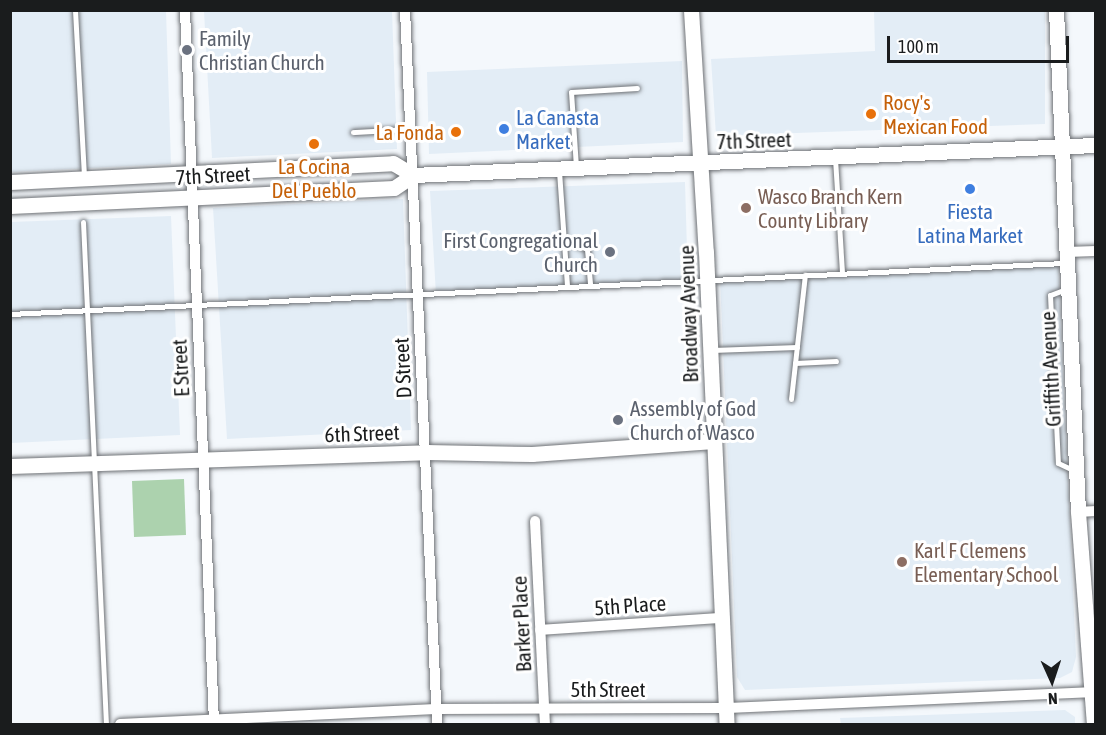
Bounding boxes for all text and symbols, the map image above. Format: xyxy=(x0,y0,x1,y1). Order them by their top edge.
scale bar xyxy=(890,24,1072,62)
place label: Family Christian Church xyxy=(199,25,325,75)
text: 100 m xyxy=(898,36,939,57)
marker: Family Christian Church xyxy=(180,43,194,57)
place label: Rocy's Mexican Food xyxy=(883,89,988,139)
place label: La Canasta Market xyxy=(516,104,599,154)
marker: Rocy's Mexican Food xyxy=(864,107,878,121)
place label: La Fonda xyxy=(375,119,444,145)
marker: La Canasta Market xyxy=(497,122,511,136)
marker: La Fonda xyxy=(449,125,463,139)
street label: 7th Street xyxy=(716,126,792,154)
marker: La Cocina Del Pueblo xyxy=(307,137,321,151)
place label: La Cocina Del Pueblo xyxy=(272,153,356,203)
street label: 7th Street xyxy=(175,160,251,190)
marker: Fiesta Latina Market xyxy=(963,182,977,196)
place label: Wasco Branch Kern County Library xyxy=(758,183,903,233)
place label: Fiesta Latina Market xyxy=(917,198,1023,248)
marker: Wasco Branch Kern County Library xyxy=(739,201,753,215)
place label: First Congregational Church xyxy=(443,227,598,277)
marker: First Congregational Church xyxy=(603,245,617,259)
street label: Broadway Avenue xyxy=(673,245,703,383)
street label: Griffith Avenue xyxy=(1034,311,1066,427)
street label: D Street xyxy=(388,337,416,399)
street label: E Street xyxy=(166,338,194,398)
place label: Assembly of God Church of Wasco xyxy=(630,395,756,445)
marker: Assembly of God Church of Wasco xyxy=(611,413,625,427)
street label: 6th Street xyxy=(324,419,400,447)
place label: Karl F Clemens Elementary School xyxy=(914,537,1058,587)
marker: Karl F Clemens Elementary School xyxy=(895,555,909,569)
street label: Barker Place xyxy=(506,575,536,673)
street label: 5th Place xyxy=(593,590,667,620)
north arrow xyxy=(1022,651,1082,711)
street label: 5th Street xyxy=(570,676,646,702)
text: N xyxy=(1048,690,1058,708)

